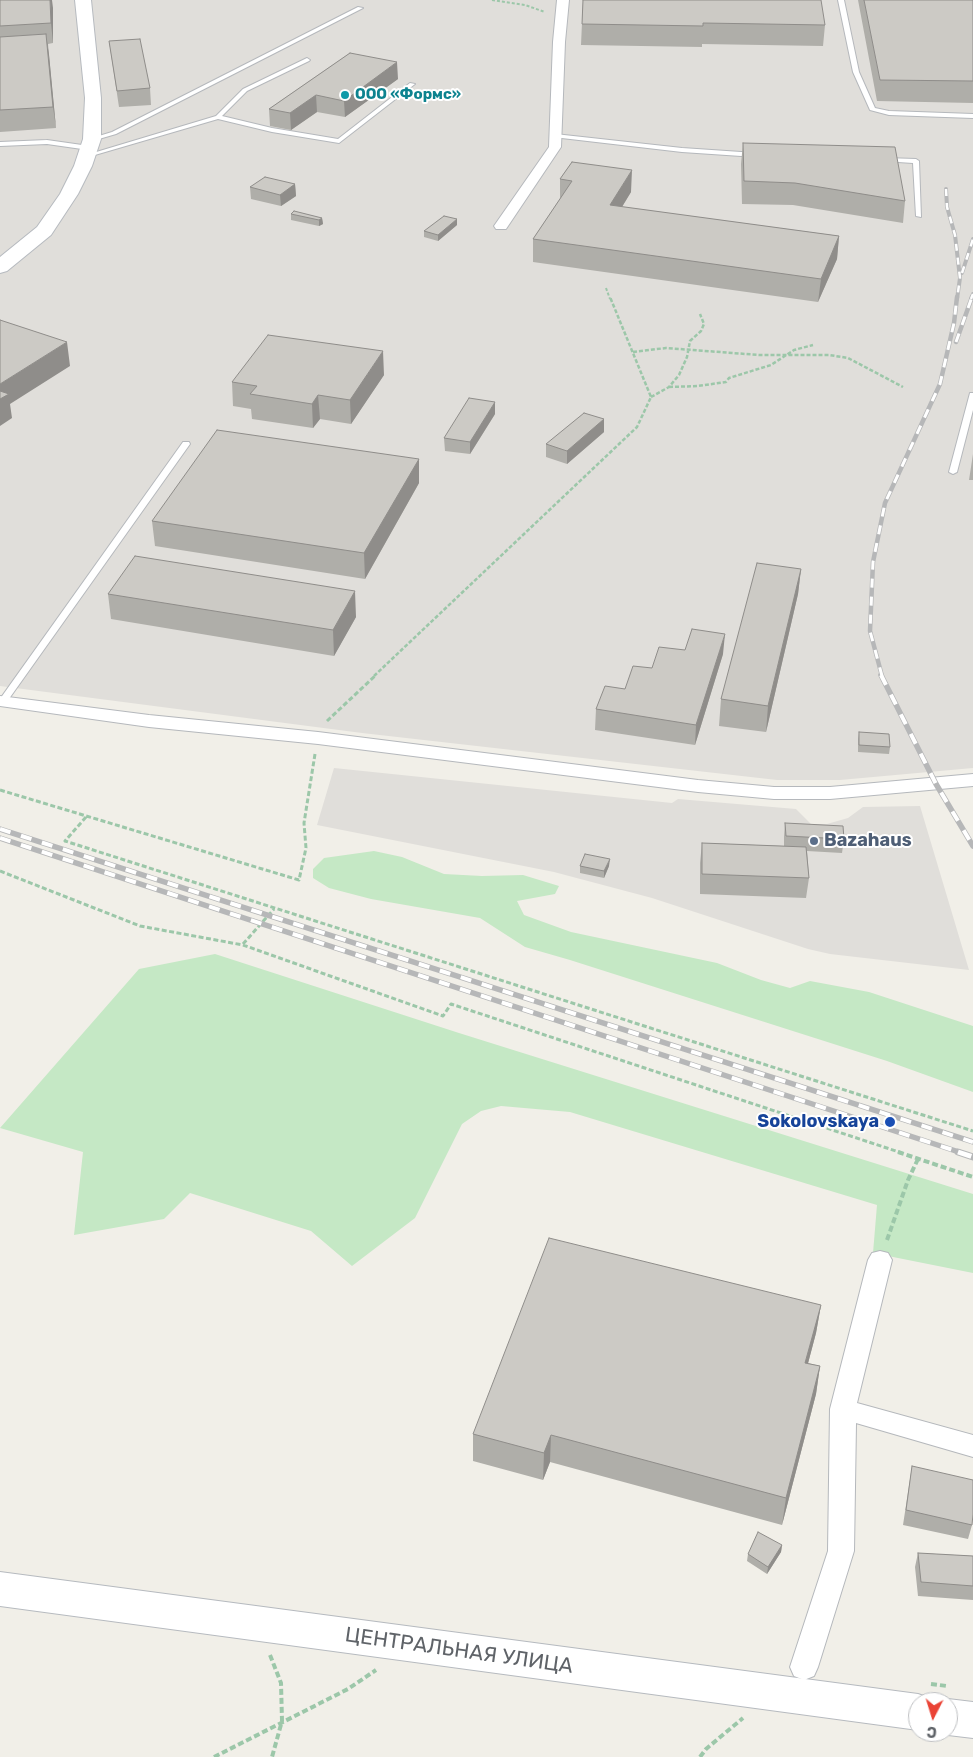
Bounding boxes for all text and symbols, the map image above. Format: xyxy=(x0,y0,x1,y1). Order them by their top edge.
place label: ООО «Формс» xyxy=(355,86,461,104)
marker: ООО «Формс» xyxy=(339,89,351,101)
place label: Bazahaus xyxy=(824,830,912,852)
marker: Bazahaus xyxy=(808,835,820,847)
place label: Sokolovskaya xyxy=(757,1111,879,1133)
marker: Sokolovskaya xyxy=(883,1115,897,1129)
street label: ЦЕНТРАЛЬНАЯ УЛИЦА xyxy=(343,1623,575,1679)
north arrow xyxy=(908,1692,958,1742)
text: С xyxy=(926,1723,937,1740)

